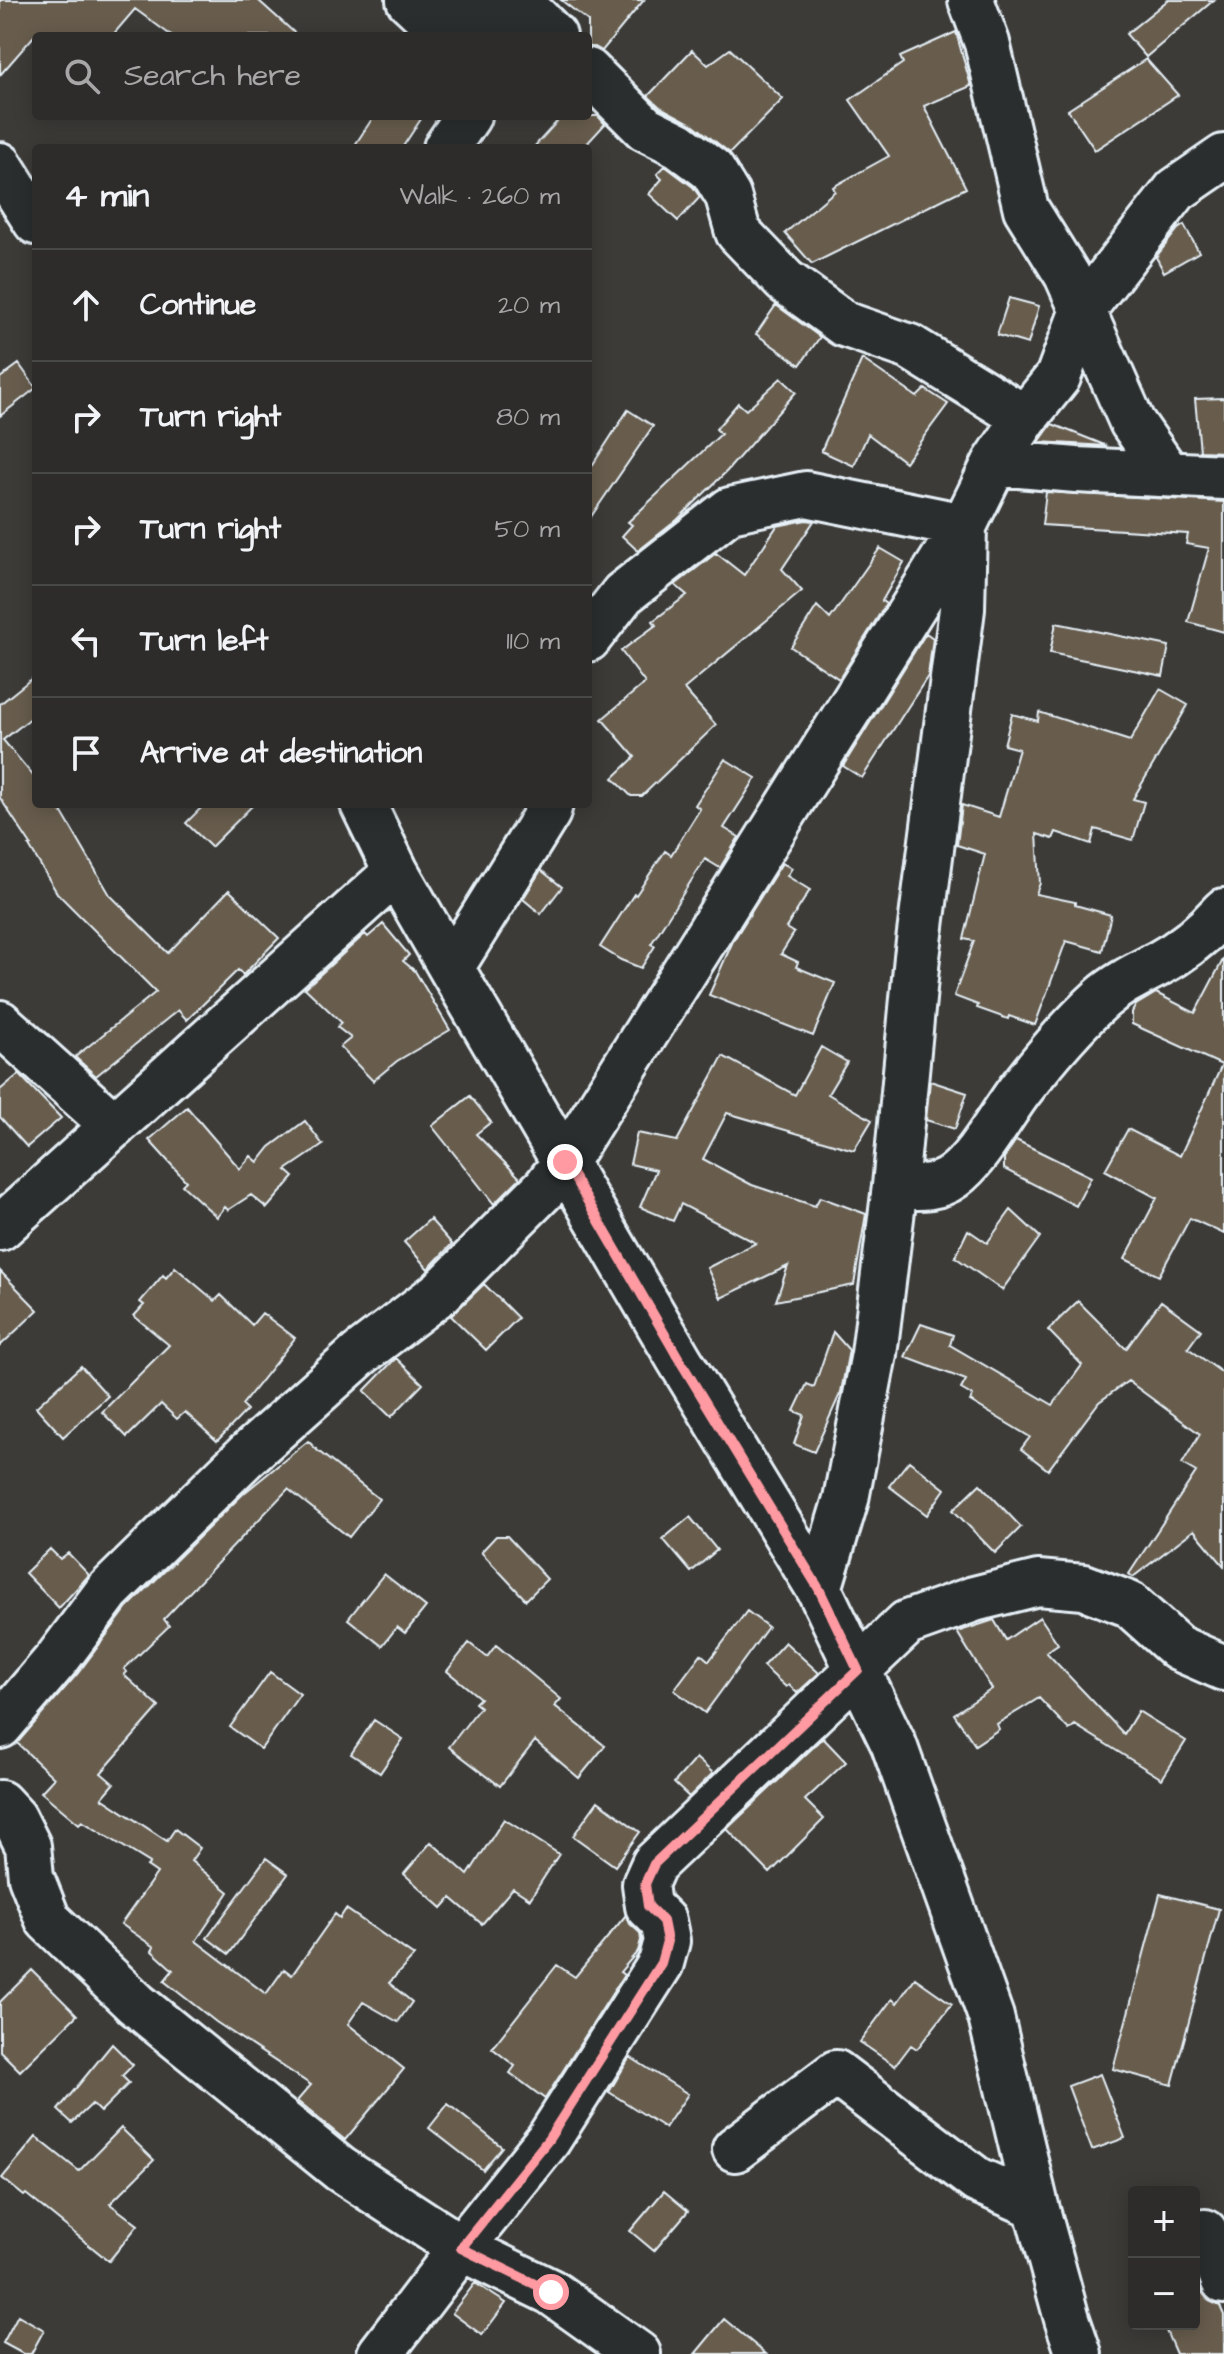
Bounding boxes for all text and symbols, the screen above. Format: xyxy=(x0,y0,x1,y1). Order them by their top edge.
search box xyxy=(32,32,592,120)
icon: search xyxy=(60,54,104,98)
text: Search here xyxy=(124,55,301,97)
text: 4 min xyxy=(64,172,149,220)
text: Walk · 260 m xyxy=(400,178,560,214)
icon: ahead xyxy=(64,283,108,327)
text: Continue xyxy=(140,284,256,326)
text: 20 m xyxy=(498,287,560,323)
icon: right xyxy=(64,395,108,439)
text: Turn right xyxy=(140,396,281,438)
text: 80 m xyxy=(496,399,560,435)
icon: right xyxy=(64,507,108,551)
text: Turn right xyxy=(140,508,281,550)
text: 50 m xyxy=(495,511,560,547)
icon: left xyxy=(64,619,108,663)
text: Turn left xyxy=(140,620,268,662)
text: 110 m xyxy=(506,623,560,659)
icon: arrive xyxy=(64,731,108,775)
text: Arrive at destination xyxy=(140,732,422,774)
route end xyxy=(547,1144,583,1180)
map controls xyxy=(1128,2186,1200,2330)
button: + xyxy=(1128,2186,1200,2258)
button: − xyxy=(1128,2258,1200,2330)
route start xyxy=(533,2274,569,2310)

